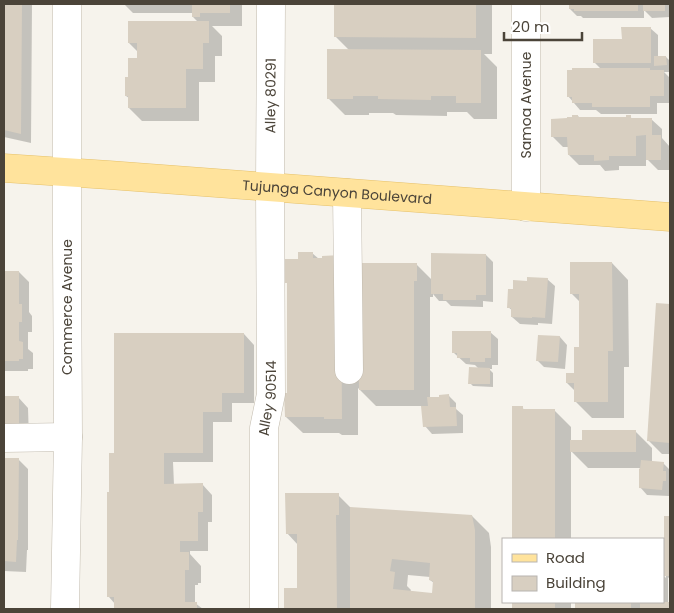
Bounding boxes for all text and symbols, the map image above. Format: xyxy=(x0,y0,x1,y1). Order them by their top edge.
scale bar xyxy=(504,10,582,42)
text: 20 m xyxy=(512,16,550,37)
street label: Samoa Avenue xyxy=(516,51,536,158)
street label: Alley 80291 xyxy=(260,58,281,134)
street label: Tujunga Canyon Boulevard xyxy=(242,175,433,209)
street label: Commerce Avenue xyxy=(57,239,77,375)
street label: Alley 90514 xyxy=(254,360,281,436)
legend xyxy=(502,538,664,603)
text: Road xyxy=(546,547,585,568)
text: Building xyxy=(546,572,606,593)

